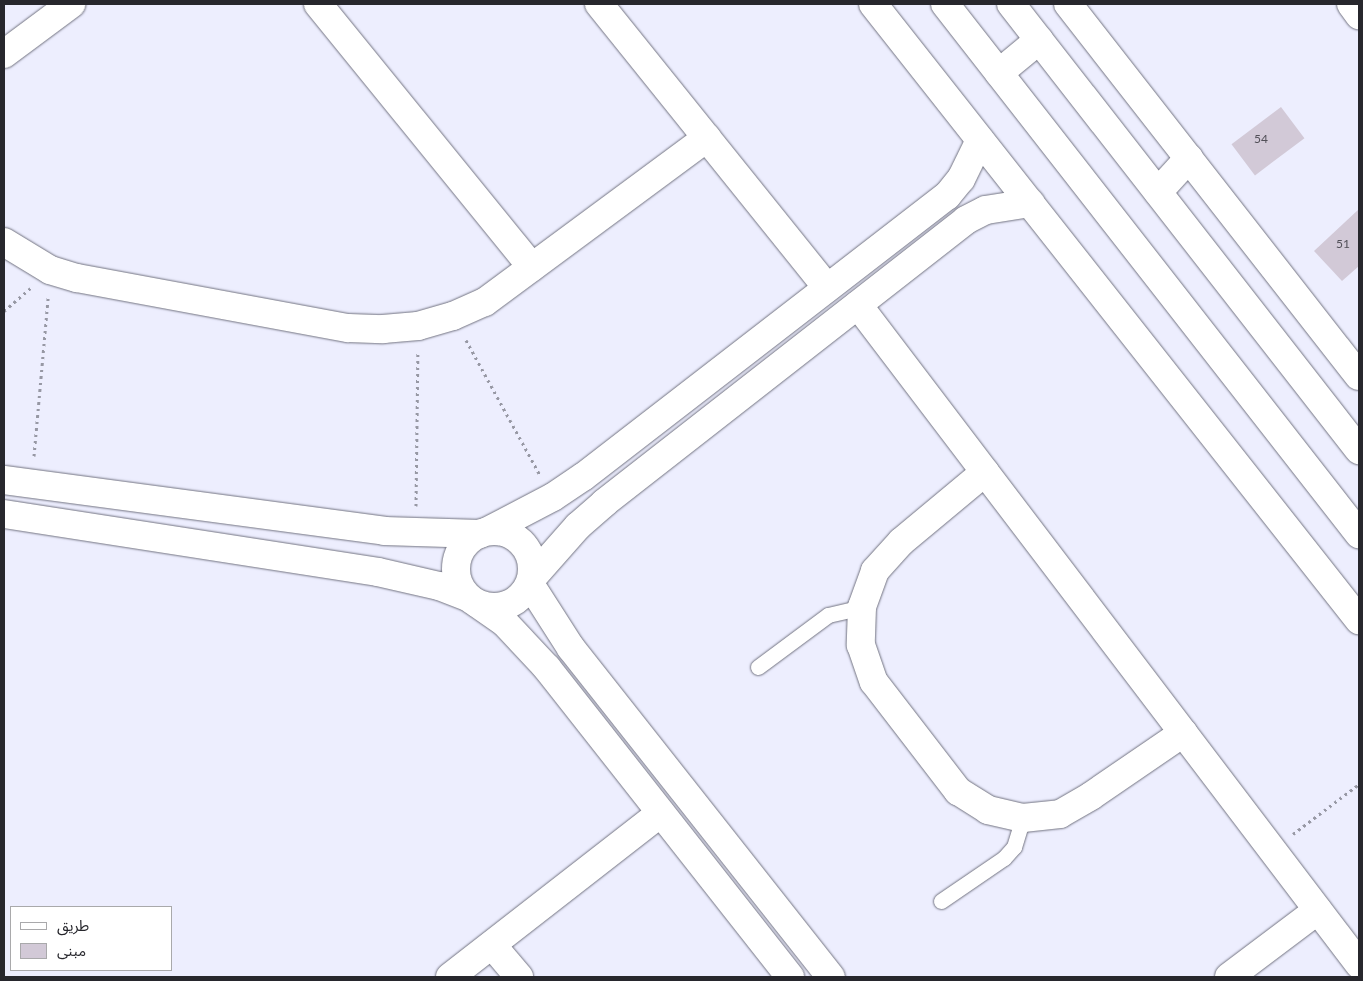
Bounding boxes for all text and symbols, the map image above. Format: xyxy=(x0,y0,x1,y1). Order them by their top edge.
house number: 54 xyxy=(1254,132,1268,146)
house number: 51 xyxy=(1336,237,1350,251)
legend xyxy=(10,906,172,971)
text: طريق xyxy=(57,916,89,934)
text: مبنى xyxy=(57,941,86,959)

